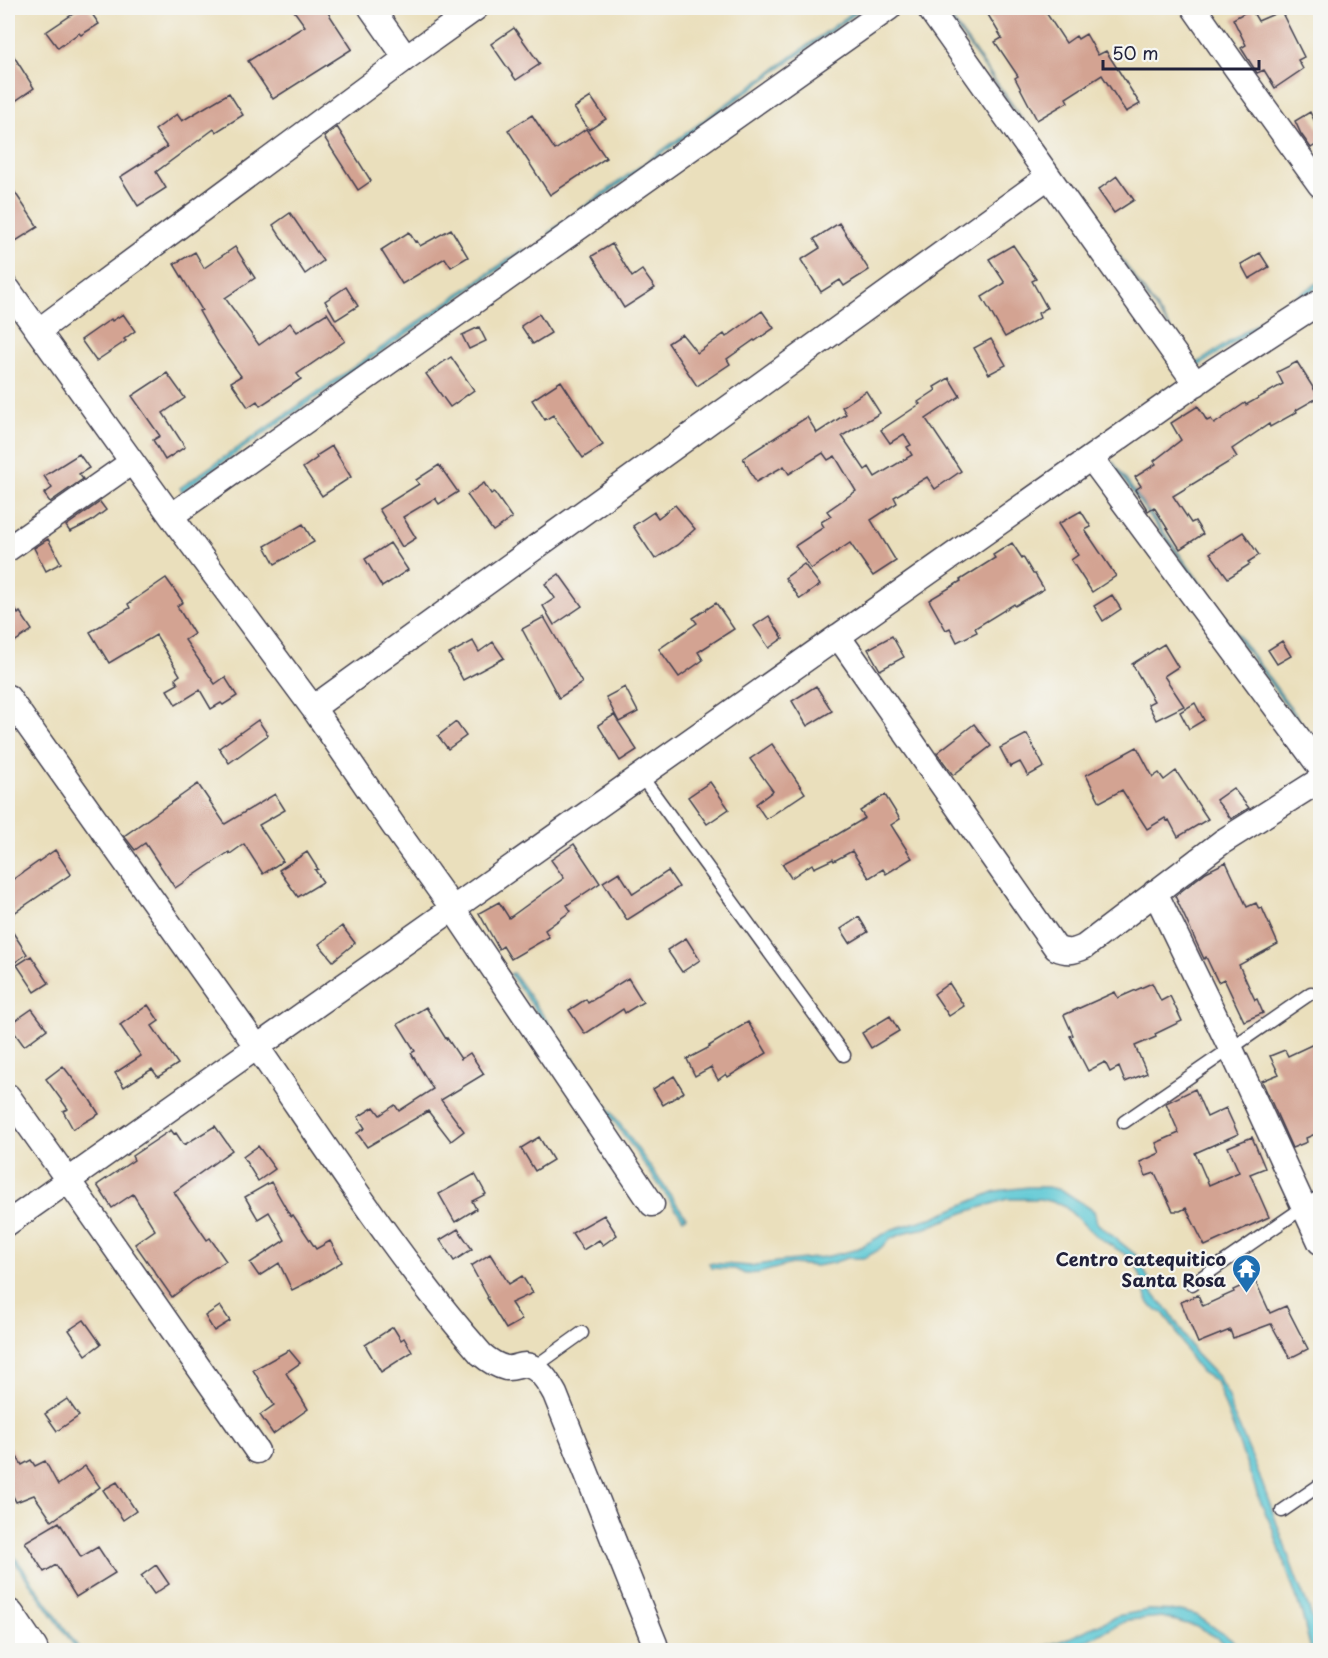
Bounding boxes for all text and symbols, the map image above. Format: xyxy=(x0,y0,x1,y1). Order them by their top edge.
scale bar xyxy=(1103,33,1259,71)
text: 50 m xyxy=(1112,39,1159,66)
place label: Centro catequitico Santa Rosa xyxy=(1055,1245,1226,1293)
temple icon: Centro catequitico Santa Rosa xyxy=(1231,1252,1263,1294)

